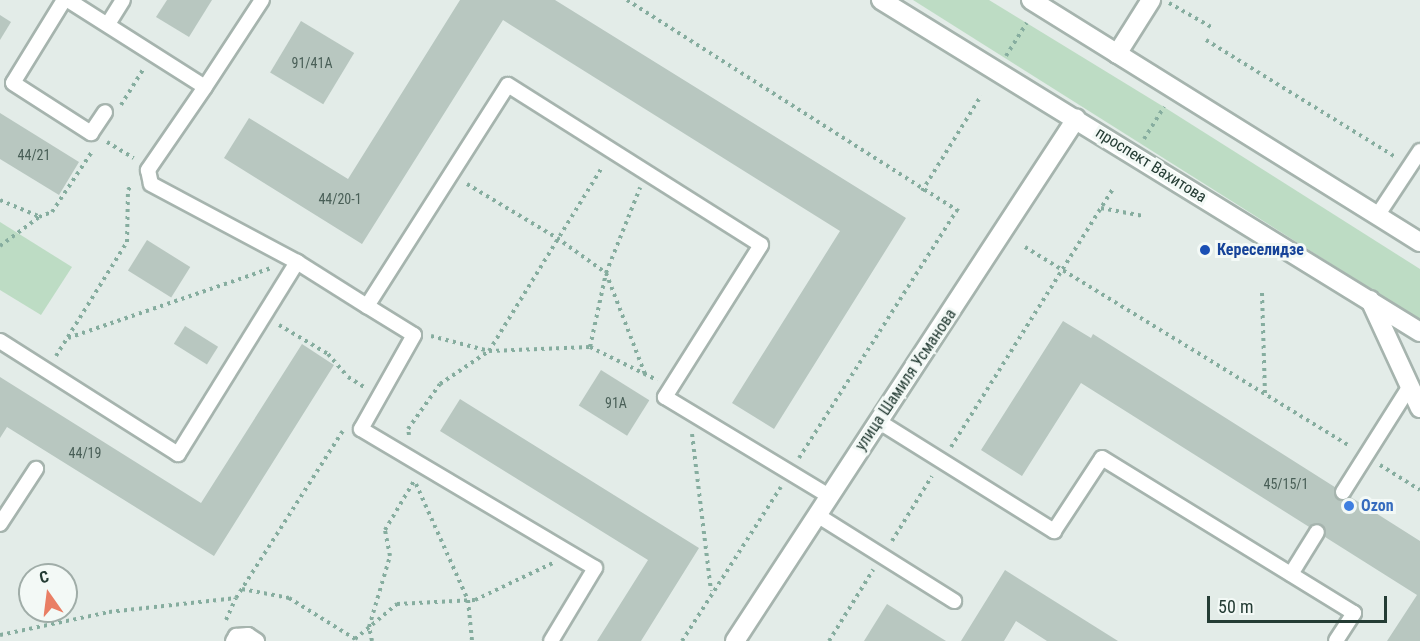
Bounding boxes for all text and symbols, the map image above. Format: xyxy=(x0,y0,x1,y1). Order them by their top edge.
house number: 91/41А xyxy=(292,55,332,71)
street label: проспект Вахитова xyxy=(1092,123,1210,207)
house number: 44/21 xyxy=(18,147,50,163)
house number: 44/20-1 xyxy=(318,191,362,207)
place label: Кереселидзе xyxy=(1217,240,1304,260)
marker: Кереселидзе xyxy=(1198,243,1212,257)
street label: улица Шамиля Усманова xyxy=(851,306,961,454)
house number: 91А xyxy=(605,395,627,411)
house number: 44/19 xyxy=(69,445,101,461)
house number: 45/15/1 xyxy=(1264,476,1308,492)
place label: Ozon xyxy=(1361,496,1394,516)
marker: Ozon xyxy=(1342,499,1356,513)
north arrow xyxy=(18,563,78,623)
text: С xyxy=(37,567,51,587)
scale bar xyxy=(1210,584,1390,622)
text: 50 m xyxy=(1218,596,1253,617)

